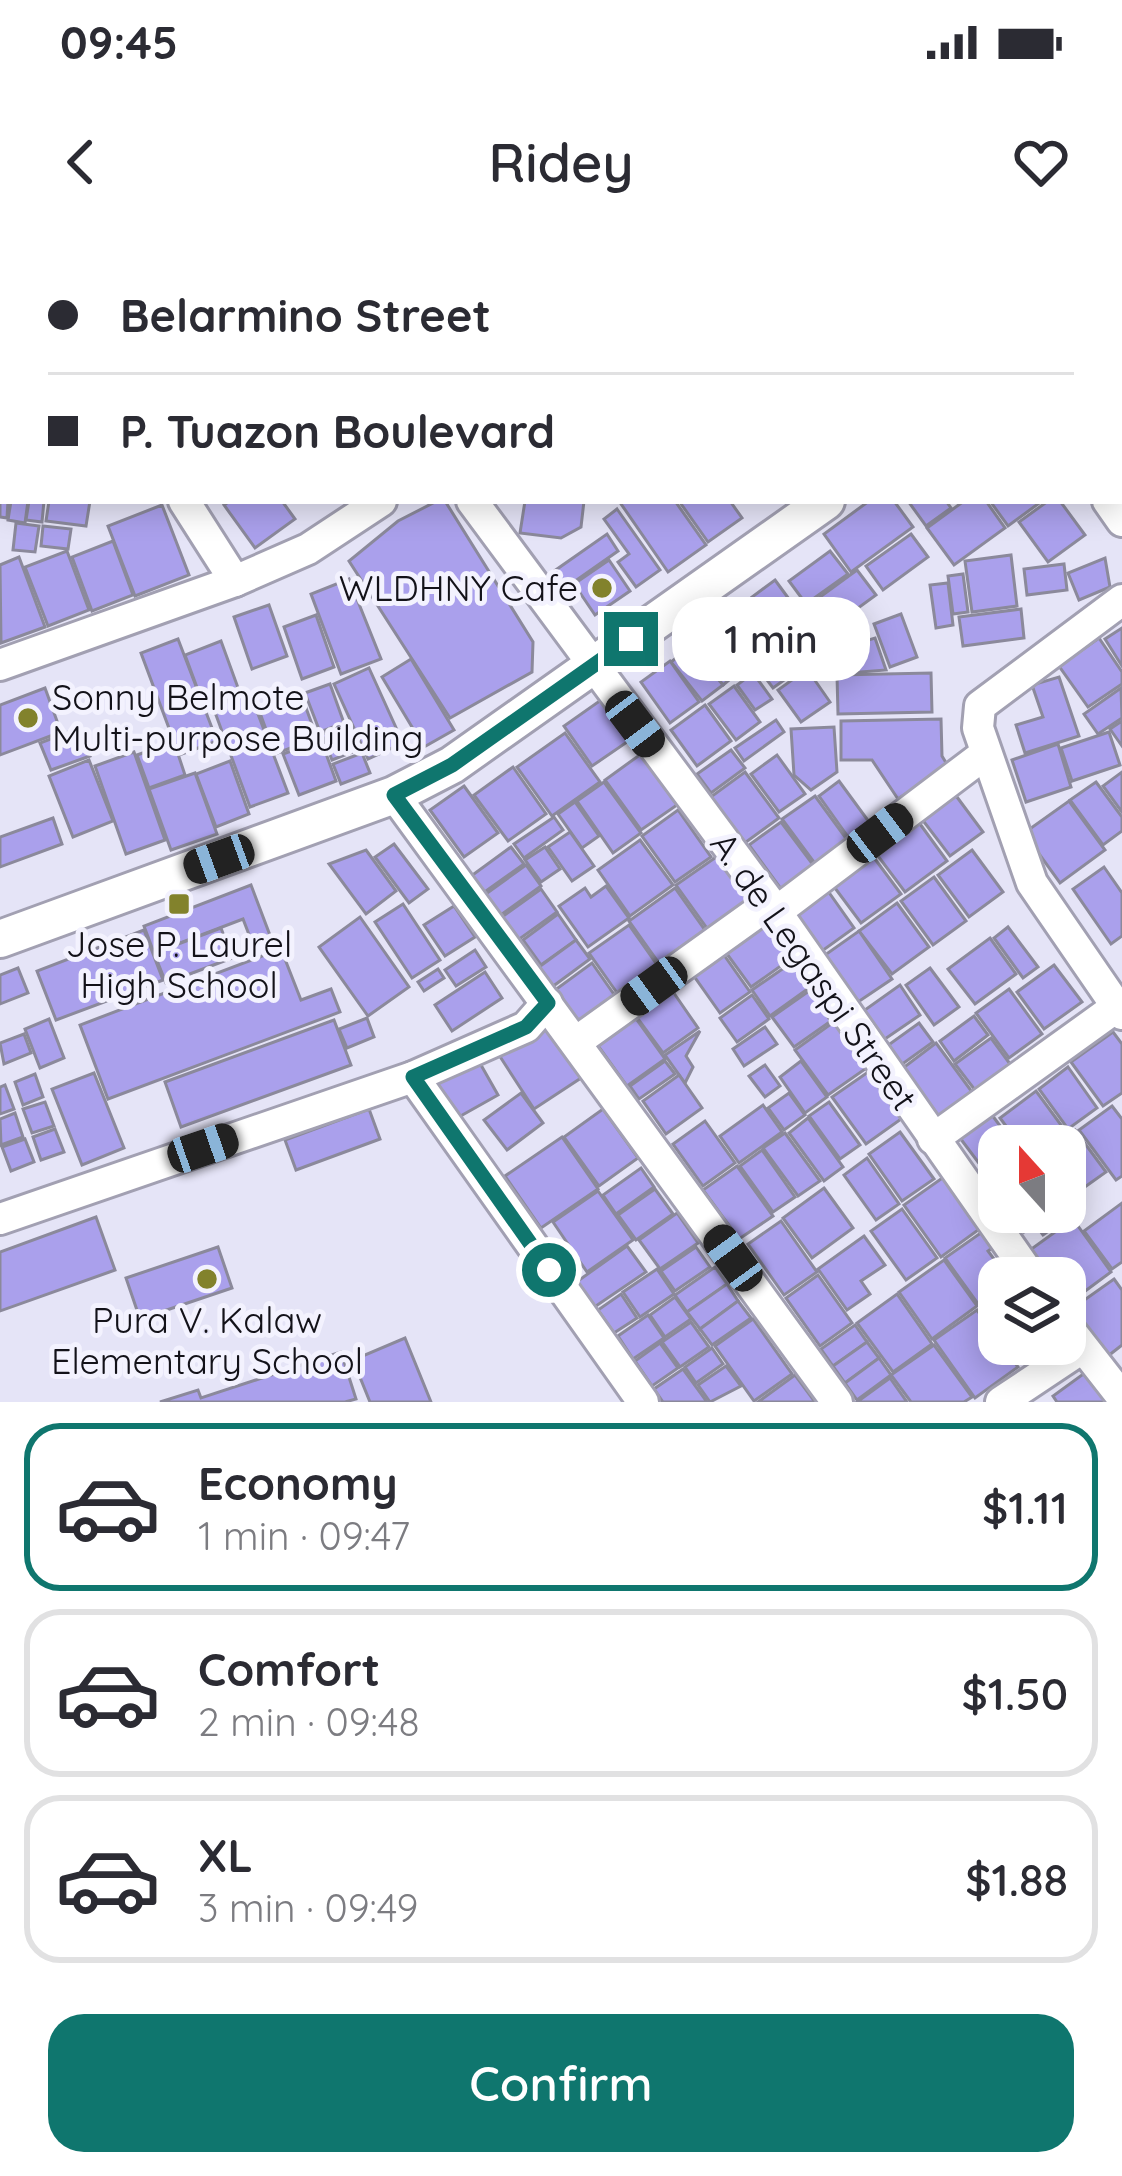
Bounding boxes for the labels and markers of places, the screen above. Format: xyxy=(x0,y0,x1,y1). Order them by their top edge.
place label: WLDHNY Cafe xyxy=(339,565,578,610)
marker: WLDHNY Cafe xyxy=(589,575,615,601)
place label: Sonny Belmote Multi-purpose Building xyxy=(52,674,423,760)
marker: Sonny Belmote Multi-purpose Building xyxy=(15,705,41,731)
marker: Jose P. Laurel High School xyxy=(166,891,192,917)
place label: Jose P. Laurel High School xyxy=(66,921,292,1007)
marker: Pura V. Kalaw Elementary School xyxy=(194,1266,220,1292)
place label: Pura V. Kalaw Elementary School xyxy=(51,1297,363,1383)

